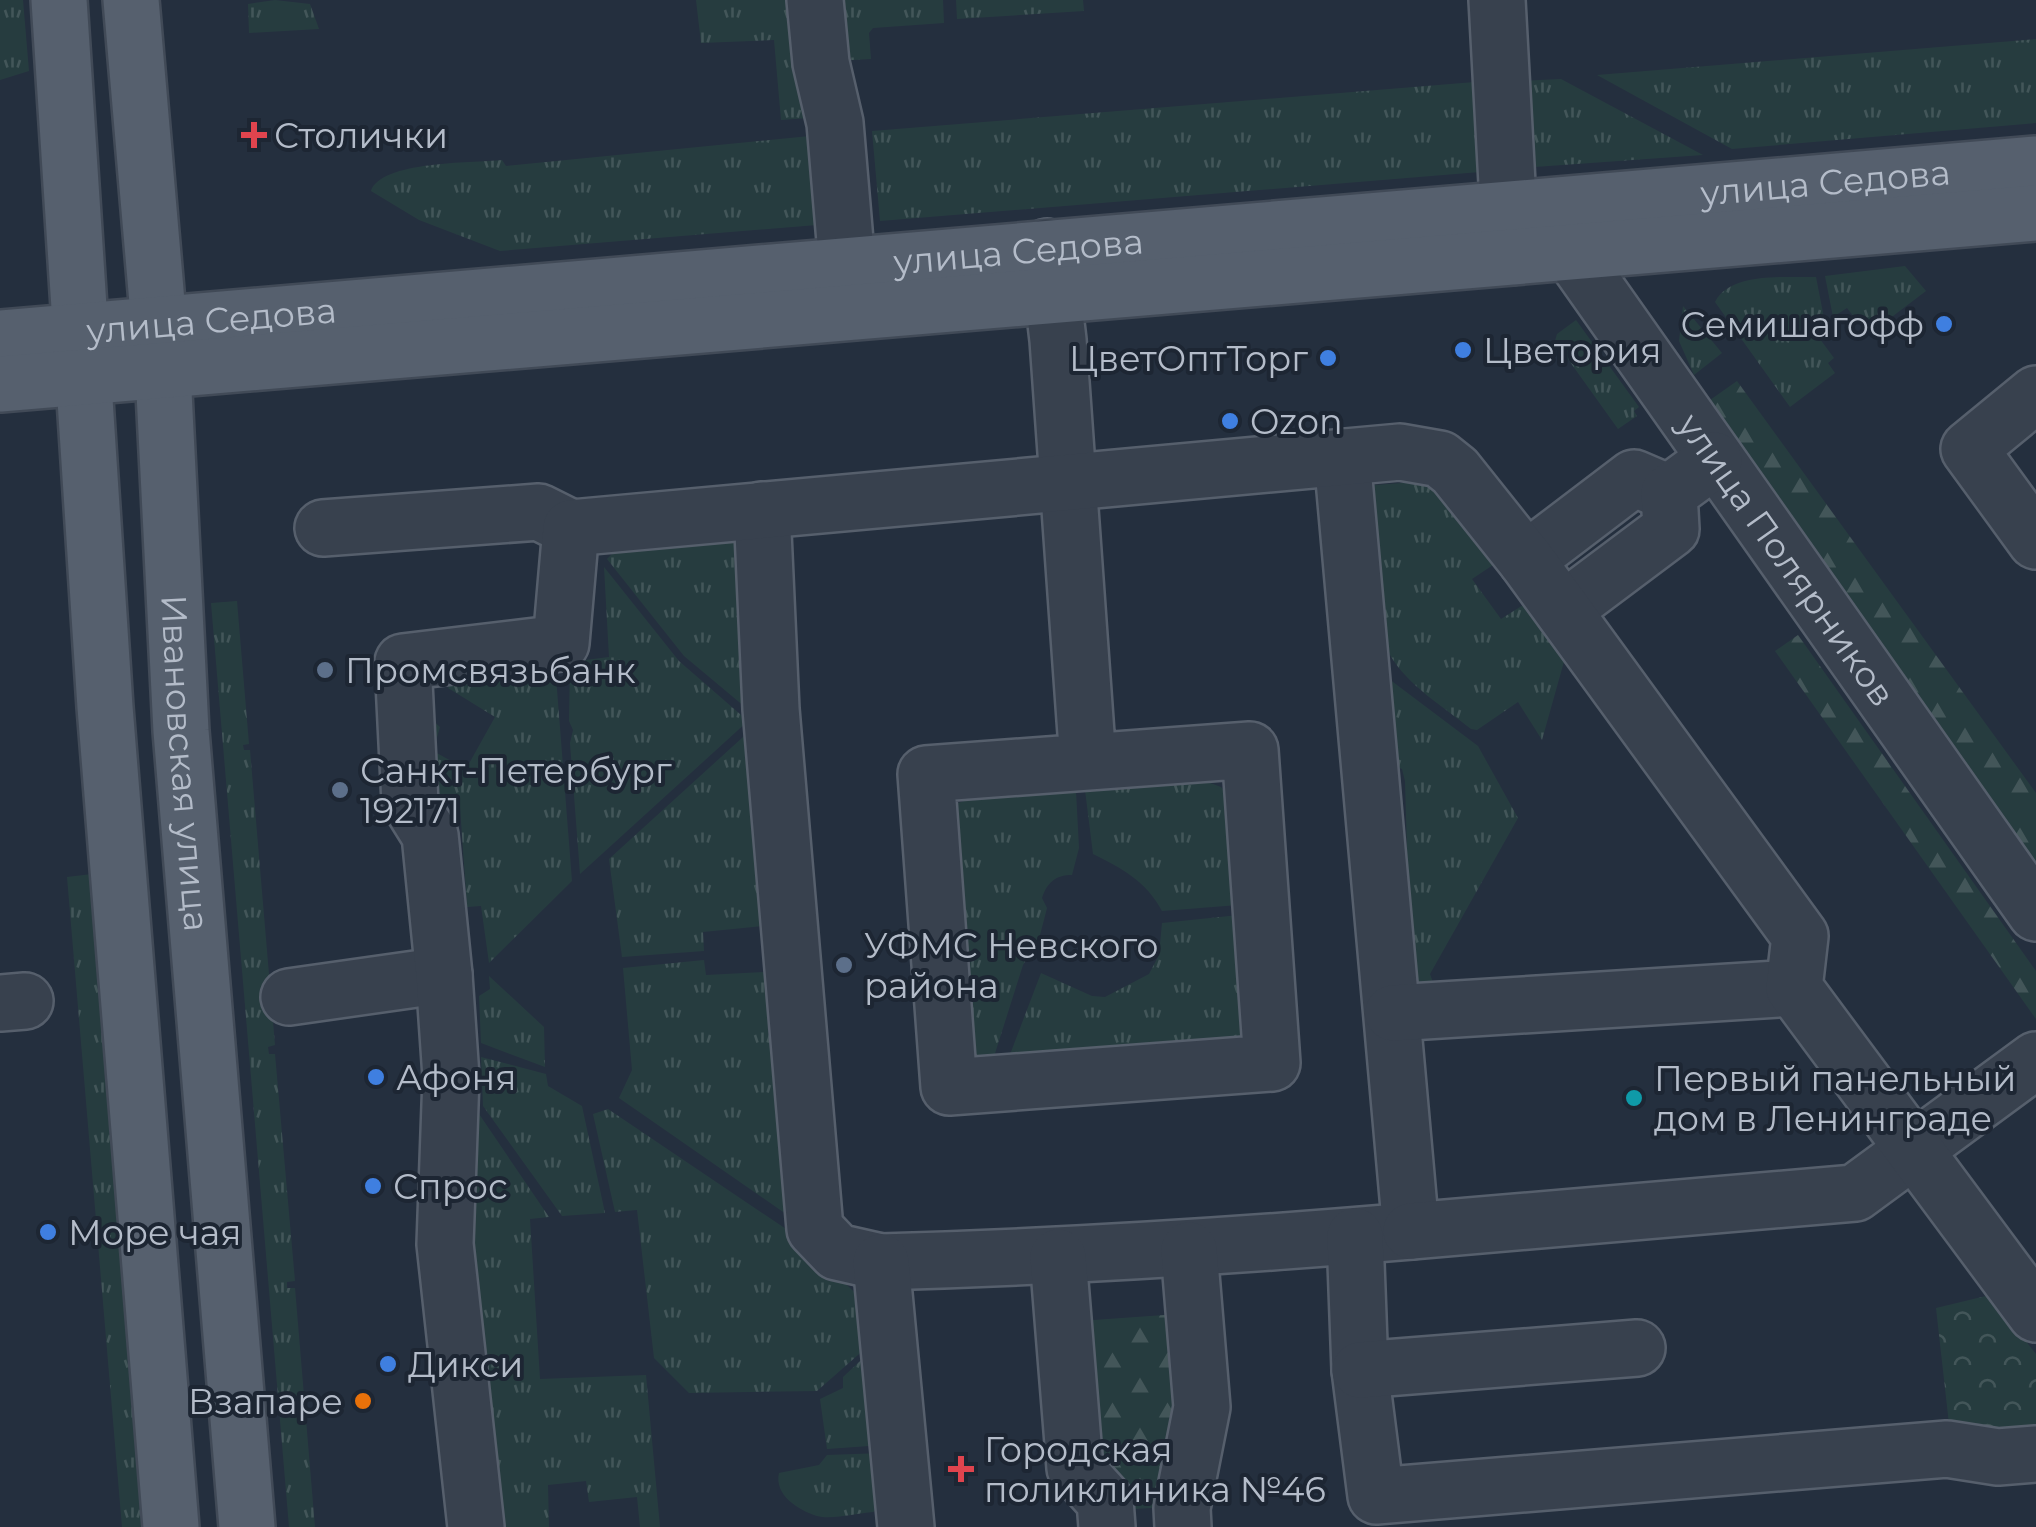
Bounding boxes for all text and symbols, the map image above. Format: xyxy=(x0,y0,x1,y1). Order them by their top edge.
place label: Столички xyxy=(274,114,448,157)
marker: Столички xyxy=(243,124,265,146)
street label: улица Седова xyxy=(1698,150,1952,214)
street label: улица Седова xyxy=(891,219,1145,283)
street label: улица Седова xyxy=(83,288,338,352)
place label: Семишагофф xyxy=(1680,303,1924,346)
marker: Семишагофф xyxy=(1933,313,1955,335)
place label: Цветория xyxy=(1483,329,1661,372)
place label: ЦветОптТорг xyxy=(1069,337,1308,380)
marker: Цветория xyxy=(1452,339,1474,361)
marker: ЦветОптТорг xyxy=(1317,347,1339,369)
place label: Ozon xyxy=(1250,400,1343,443)
street label: улица Полярников xyxy=(1669,404,1905,714)
marker: Ozon xyxy=(1219,410,1241,432)
street label: Ивановская улица xyxy=(153,593,219,933)
place label: Промсвязьбанк xyxy=(345,649,636,692)
marker: Промсвязьбанк xyxy=(314,659,336,681)
place label: Санкт-Петербург 192171 xyxy=(360,749,672,832)
marker: Санкт-Петербург 192171 xyxy=(329,779,351,801)
place label: УФМС Невского района xyxy=(864,924,1159,1007)
marker: УФМС Невского района xyxy=(833,954,855,976)
place label: Афоня xyxy=(396,1056,516,1099)
place label: Первый панельный дом в Ленинграде xyxy=(1654,1057,2016,1140)
marker: Афоня xyxy=(365,1066,387,1088)
marker: Первый панельный дом в Ленинграде xyxy=(1623,1087,1645,1109)
place label: Спрос xyxy=(393,1165,508,1208)
marker: Спрос xyxy=(362,1175,384,1197)
place label: Море чая xyxy=(68,1211,241,1254)
marker: Море чая xyxy=(37,1221,59,1243)
place label: Дикси xyxy=(408,1343,523,1386)
marker: Дикси xyxy=(377,1353,399,1375)
place label: Взапаре xyxy=(188,1380,343,1423)
marker: Взапаре xyxy=(352,1390,374,1412)
place label: Городская поликлиника №46 xyxy=(984,1428,1326,1511)
marker: Городская поликлиника №46 xyxy=(948,1456,974,1482)

